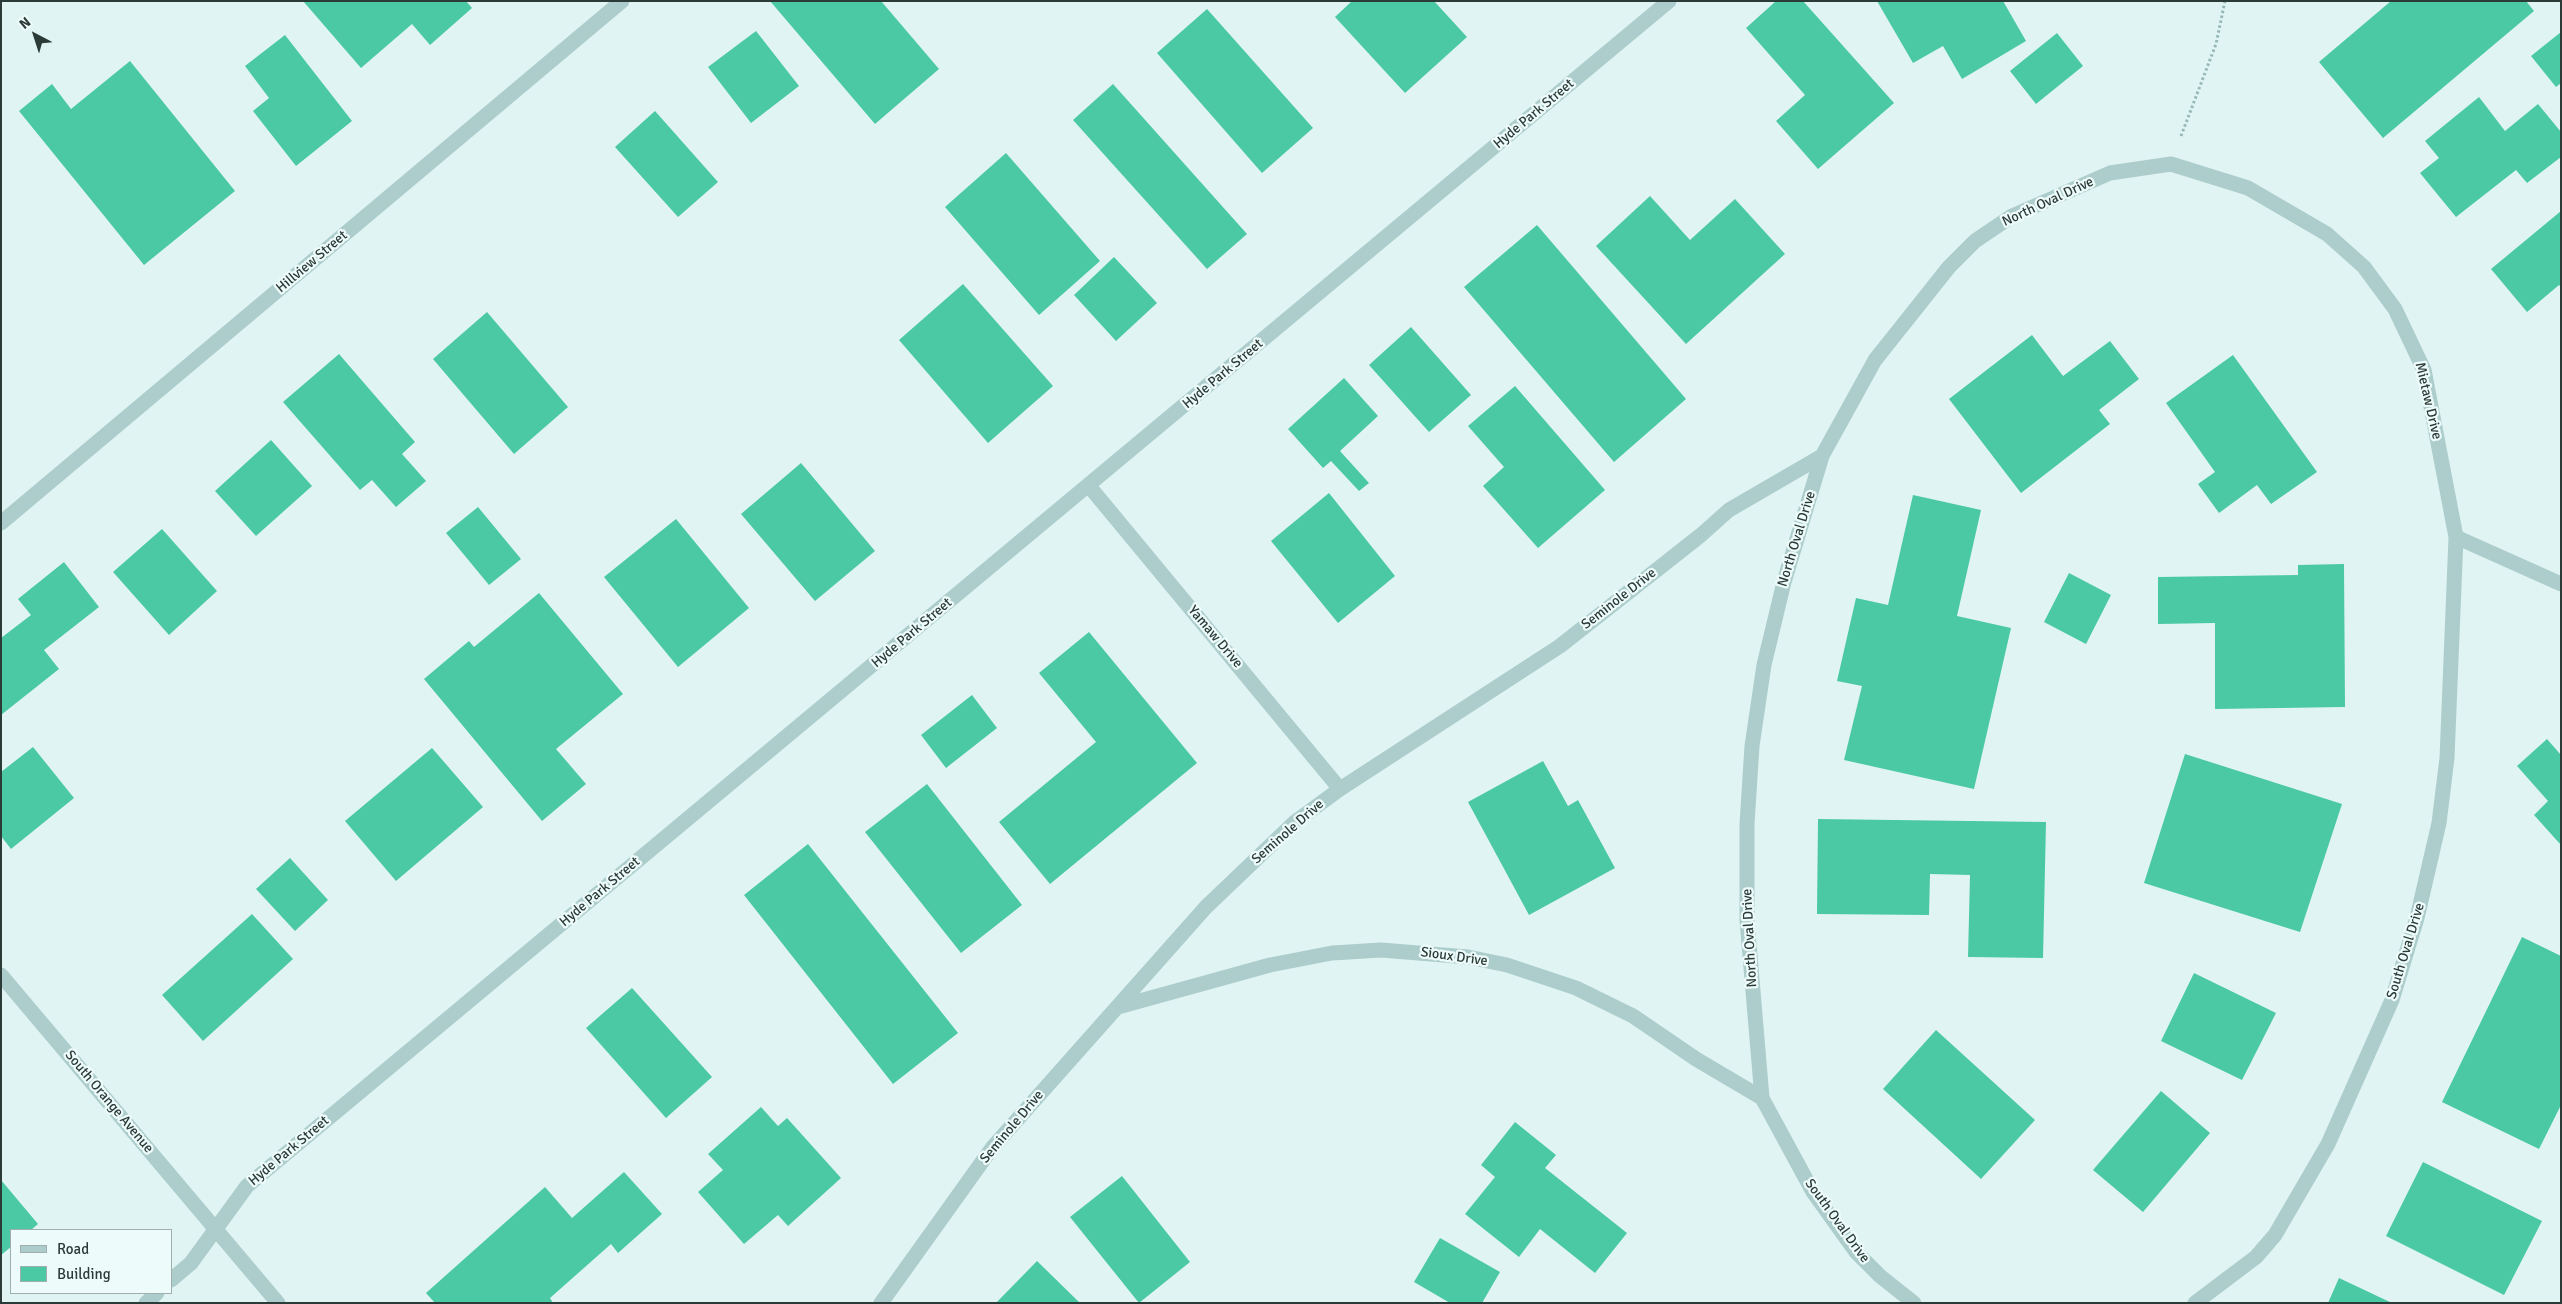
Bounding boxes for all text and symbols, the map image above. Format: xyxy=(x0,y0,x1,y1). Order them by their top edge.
north arrow xyxy=(10,10,60,60)
text: N xyxy=(16,13,34,33)
street label: Hyde Park Street xyxy=(1490,75,1578,153)
street label: North Oval Drive xyxy=(2000,173,2096,231)
street label: Hillview Street xyxy=(273,227,351,297)
street label: Hyde Park Street xyxy=(1179,335,1267,413)
street label: Mietaw Drive xyxy=(2411,361,2445,441)
street label: North Oval Drive xyxy=(1774,489,1820,589)
street label: Seminole Drive xyxy=(1578,565,1660,633)
street label: Hyde Park Street xyxy=(868,594,956,672)
street label: Yamaw Drive xyxy=(1184,602,1246,672)
street label: Seminole Drive xyxy=(1249,796,1327,868)
street label: Hyde Park Street xyxy=(556,853,644,931)
street label: North Oval Drive xyxy=(1739,888,1761,988)
street label: South Oval Drive xyxy=(2383,901,2429,1001)
street label: Sioux Drive xyxy=(1419,944,1489,970)
street label: South Orange Avenue xyxy=(61,1047,157,1157)
street label: Seminole Drive xyxy=(977,1087,1047,1167)
street label: Hyde Park Street xyxy=(245,1112,333,1190)
street label: South Oval Drive xyxy=(1801,1176,1873,1266)
legend xyxy=(10,1229,172,1294)
text: Road xyxy=(57,1240,89,1258)
text: Building xyxy=(57,1265,111,1283)

